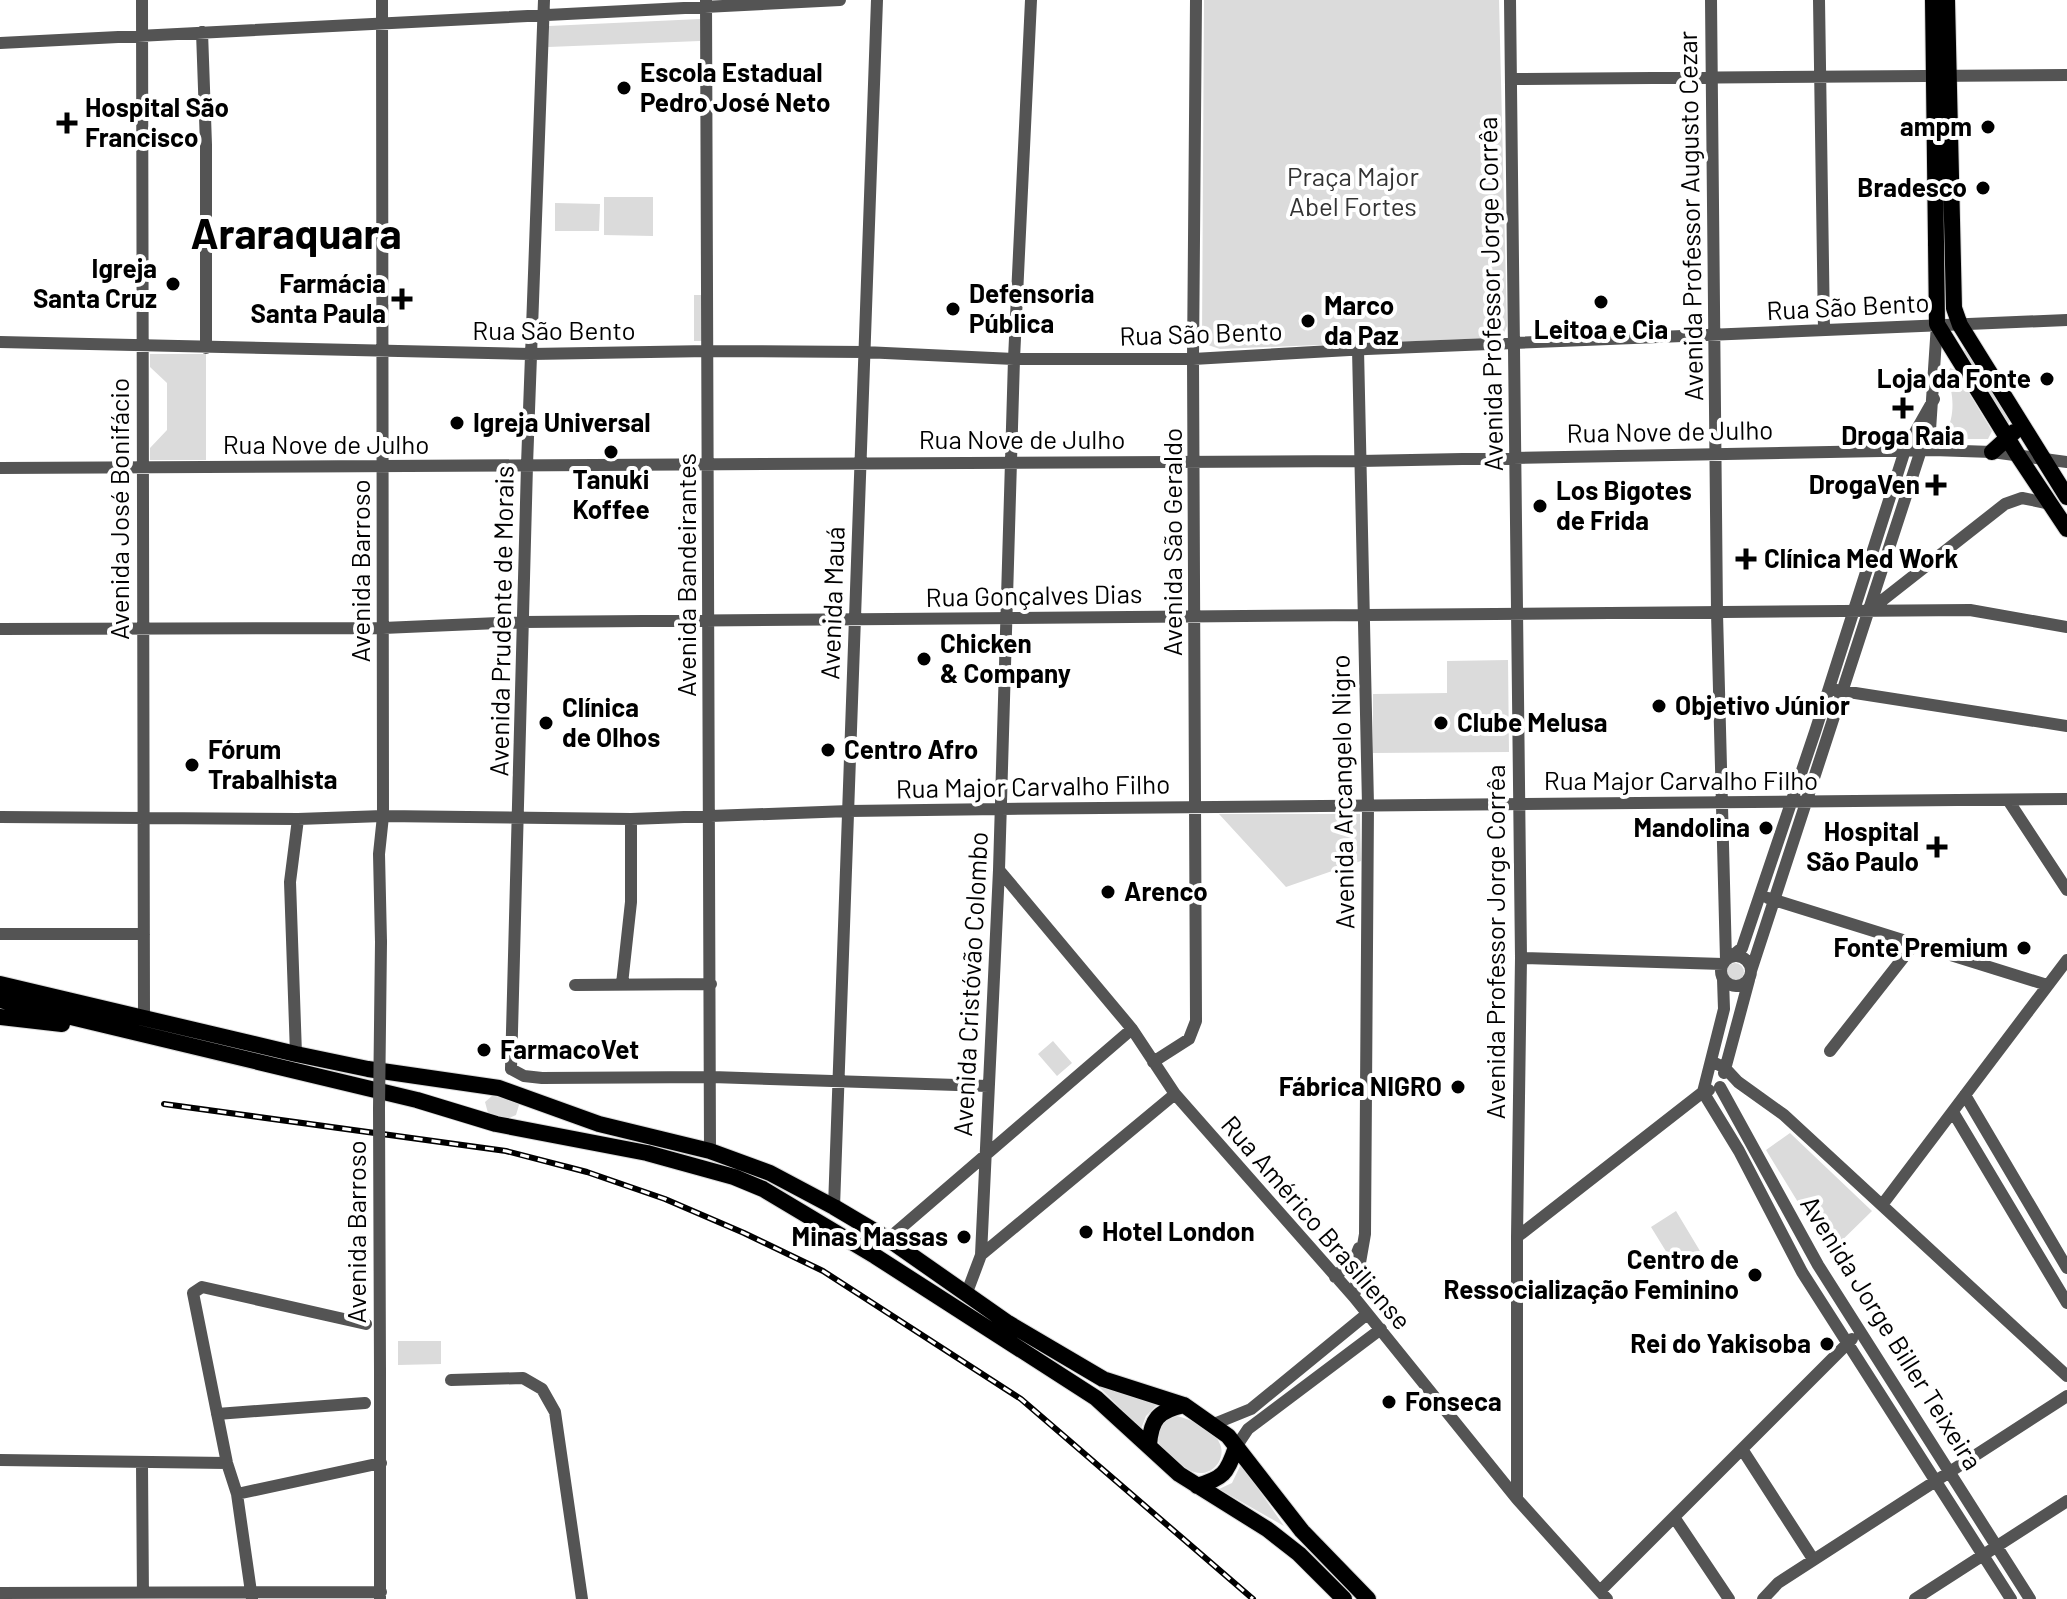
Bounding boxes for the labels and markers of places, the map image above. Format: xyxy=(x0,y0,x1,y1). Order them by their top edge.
place label: Escola Estadual Pedro José Neto xyxy=(640,56,830,117)
marker: Escola Estadual Pedro José Neto xyxy=(615,79,633,97)
place label: Hospital São Francisco xyxy=(85,91,229,152)
place label: ampm xyxy=(1900,110,1972,141)
marker: Hospital São Francisco xyxy=(56,112,78,134)
marker: ampm xyxy=(1979,118,1997,136)
place label: Bradesco xyxy=(1857,171,1967,202)
marker: Bradesco xyxy=(1974,179,1992,197)
place label: Igreja Santa Cruz xyxy=(33,252,157,313)
place label: Farmácia Santa Paula xyxy=(251,267,386,328)
marker: Igreja Santa Cruz xyxy=(164,275,182,293)
place label: Defensoria Pública xyxy=(969,277,1094,338)
place label: Marco da Paz xyxy=(1324,289,1399,350)
marker: Farmácia Santa Paula xyxy=(393,290,411,308)
marker: Leitoa e Cia xyxy=(1592,293,1610,311)
marker: Defensoria Pública xyxy=(944,300,962,318)
marker: Marco da Paz xyxy=(1299,312,1317,330)
place label: Leitoa e Cia xyxy=(1534,313,1668,344)
place label: Loja da Fonte xyxy=(1877,362,2031,393)
marker: Loja da Fonte xyxy=(2038,370,2056,388)
marker: Droga Raia xyxy=(1894,399,1912,417)
place label: Igreja Universal xyxy=(473,406,651,437)
marker: Igreja Universal xyxy=(448,414,466,432)
place label: Droga Raia xyxy=(1841,419,1965,450)
marker: Tanuki Koffee xyxy=(602,443,620,461)
place label: Tanuki Koffee xyxy=(572,463,650,524)
place label: DrogaVen xyxy=(1809,468,1920,499)
place label: Los Bigotes de Frida xyxy=(1556,474,1692,535)
marker: DrogaVen xyxy=(1927,476,1945,494)
marker: Los Bigotes de Frida xyxy=(1531,497,1549,515)
place label: Clínica Med Work xyxy=(1764,542,1958,573)
marker: Clínica Med Work xyxy=(1735,548,1757,570)
place label: Chicken & Company xyxy=(940,627,1071,688)
marker: Chicken & Company xyxy=(915,650,933,668)
place label: Objetivo Júnior xyxy=(1675,689,1850,720)
place label: Clínica de Olhos xyxy=(562,691,660,752)
marker: Objetivo Júnior xyxy=(1650,697,1668,715)
place label: Clube Melusa xyxy=(1457,706,1607,737)
marker: Clínica de Olhos xyxy=(537,714,555,732)
marker: Clube Melusa xyxy=(1432,714,1450,732)
place label: Fórum Trabalhista xyxy=(208,733,338,794)
place label: Centro Afro xyxy=(844,733,978,764)
marker: Centro Afro xyxy=(819,741,837,759)
marker: Fórum Trabalhista xyxy=(183,756,201,774)
place label: Mandolina xyxy=(1633,811,1750,842)
place label: Hospital São Paulo xyxy=(1806,815,1919,876)
marker: Mandolina xyxy=(1757,819,1775,837)
marker: Hospital São Paulo xyxy=(1926,836,1948,858)
place label: Arenco xyxy=(1124,875,1208,906)
marker: Arenco xyxy=(1099,883,1117,901)
place label: Fonte Premium xyxy=(1834,931,2008,962)
marker: Fonte Premium xyxy=(2015,939,2033,957)
place label: FarmacoVet xyxy=(500,1033,639,1064)
marker: FarmacoVet xyxy=(475,1041,493,1059)
place label: Fábrica NIGRO xyxy=(1279,1070,1442,1101)
marker: Fábrica NIGRO xyxy=(1449,1078,1467,1096)
place label: Hotel London xyxy=(1102,1215,1255,1246)
place label: Minas Massas xyxy=(792,1220,948,1251)
marker: Hotel London xyxy=(1077,1223,1095,1241)
marker: Minas Massas xyxy=(955,1228,973,1246)
place label: Centro de Ressocialização Feminino xyxy=(1443,1243,1739,1304)
marker: Centro de Ressocialização Feminino xyxy=(1746,1266,1764,1284)
place label: Rei do Yakisoba xyxy=(1630,1327,1811,1358)
marker: Rei do Yakisoba xyxy=(1818,1335,1836,1353)
place label: Fonseca xyxy=(1405,1385,1502,1416)
marker: Fonseca xyxy=(1380,1393,1398,1411)

